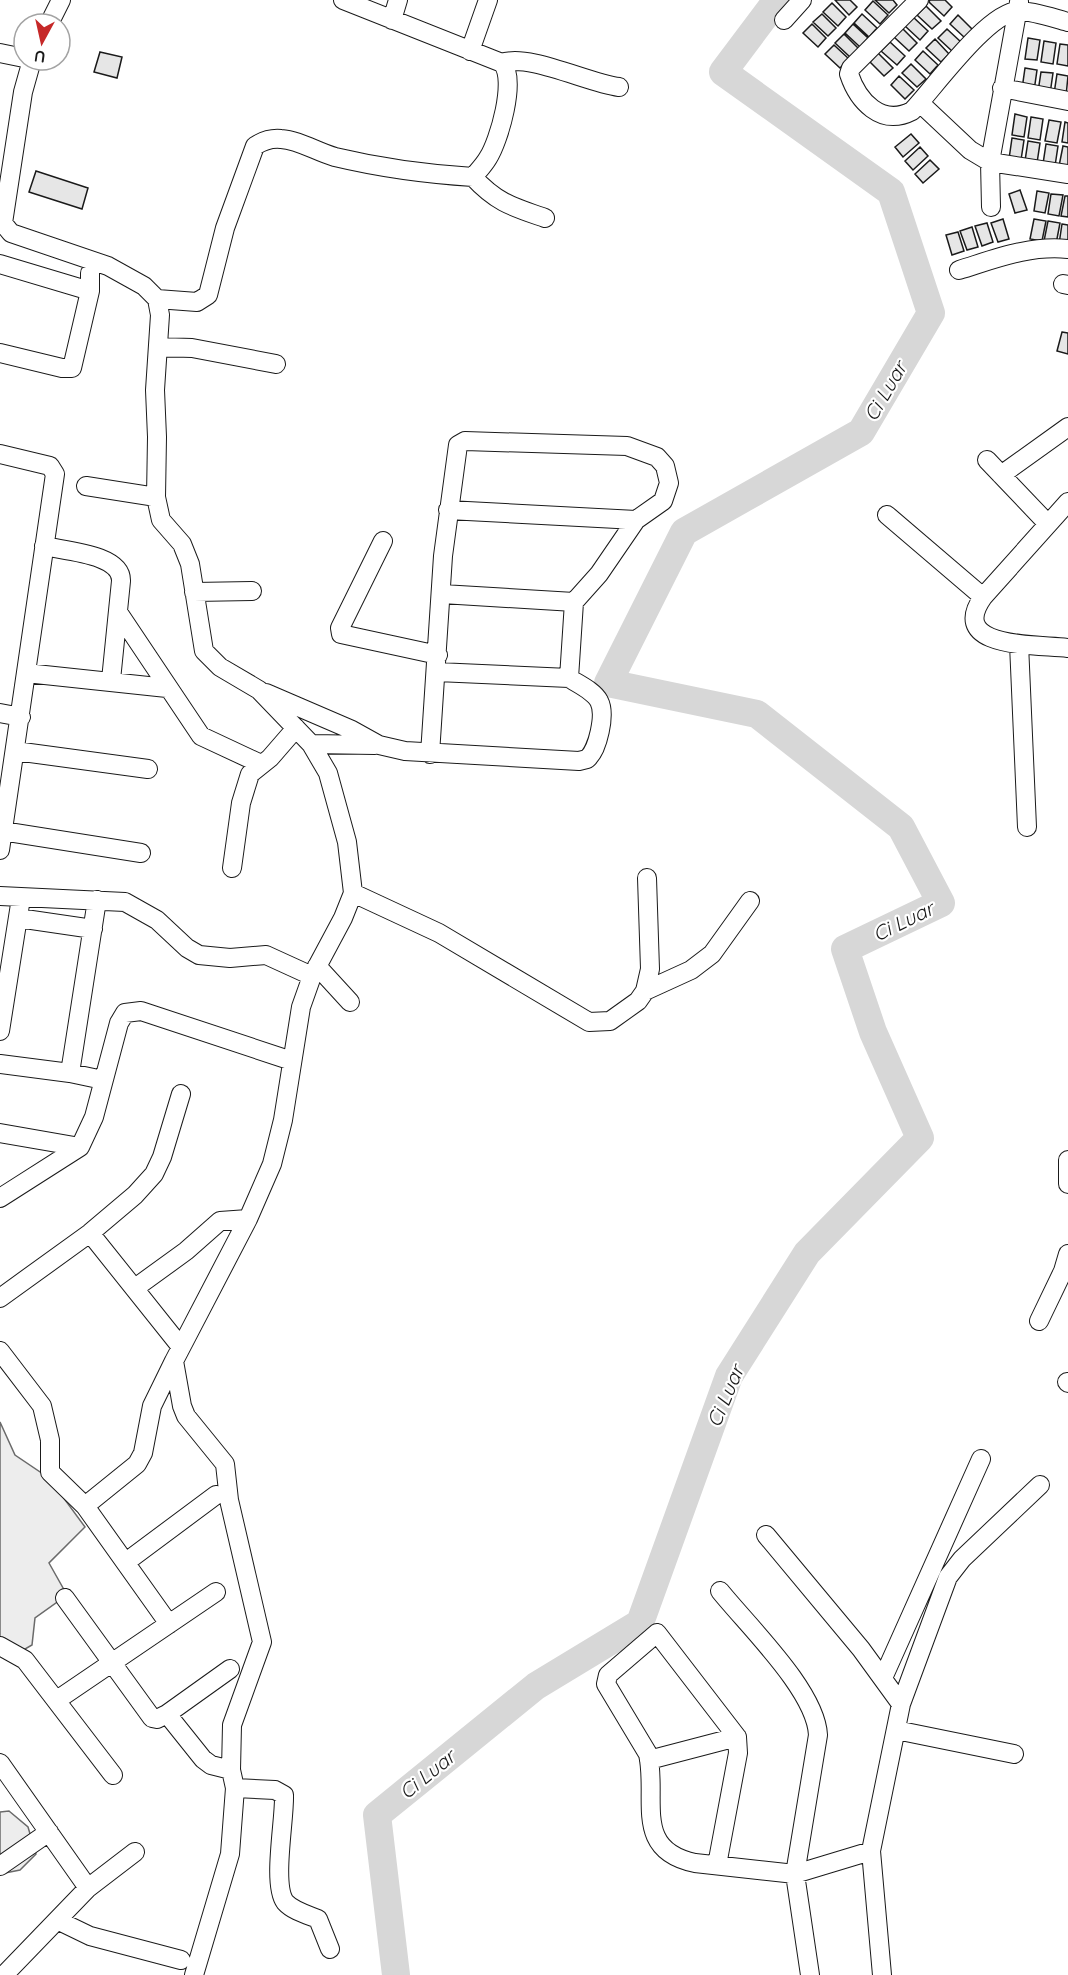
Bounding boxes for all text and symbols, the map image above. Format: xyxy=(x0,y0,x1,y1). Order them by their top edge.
north arrow xyxy=(12,12,72,72)
text: U xyxy=(33,46,47,68)
water label: Ci Luar xyxy=(858,355,913,425)
water label: Ci Luar xyxy=(868,895,940,946)
water label: Ci Luar xyxy=(701,1359,750,1431)
water label: Ci Luar xyxy=(394,1742,462,1804)

